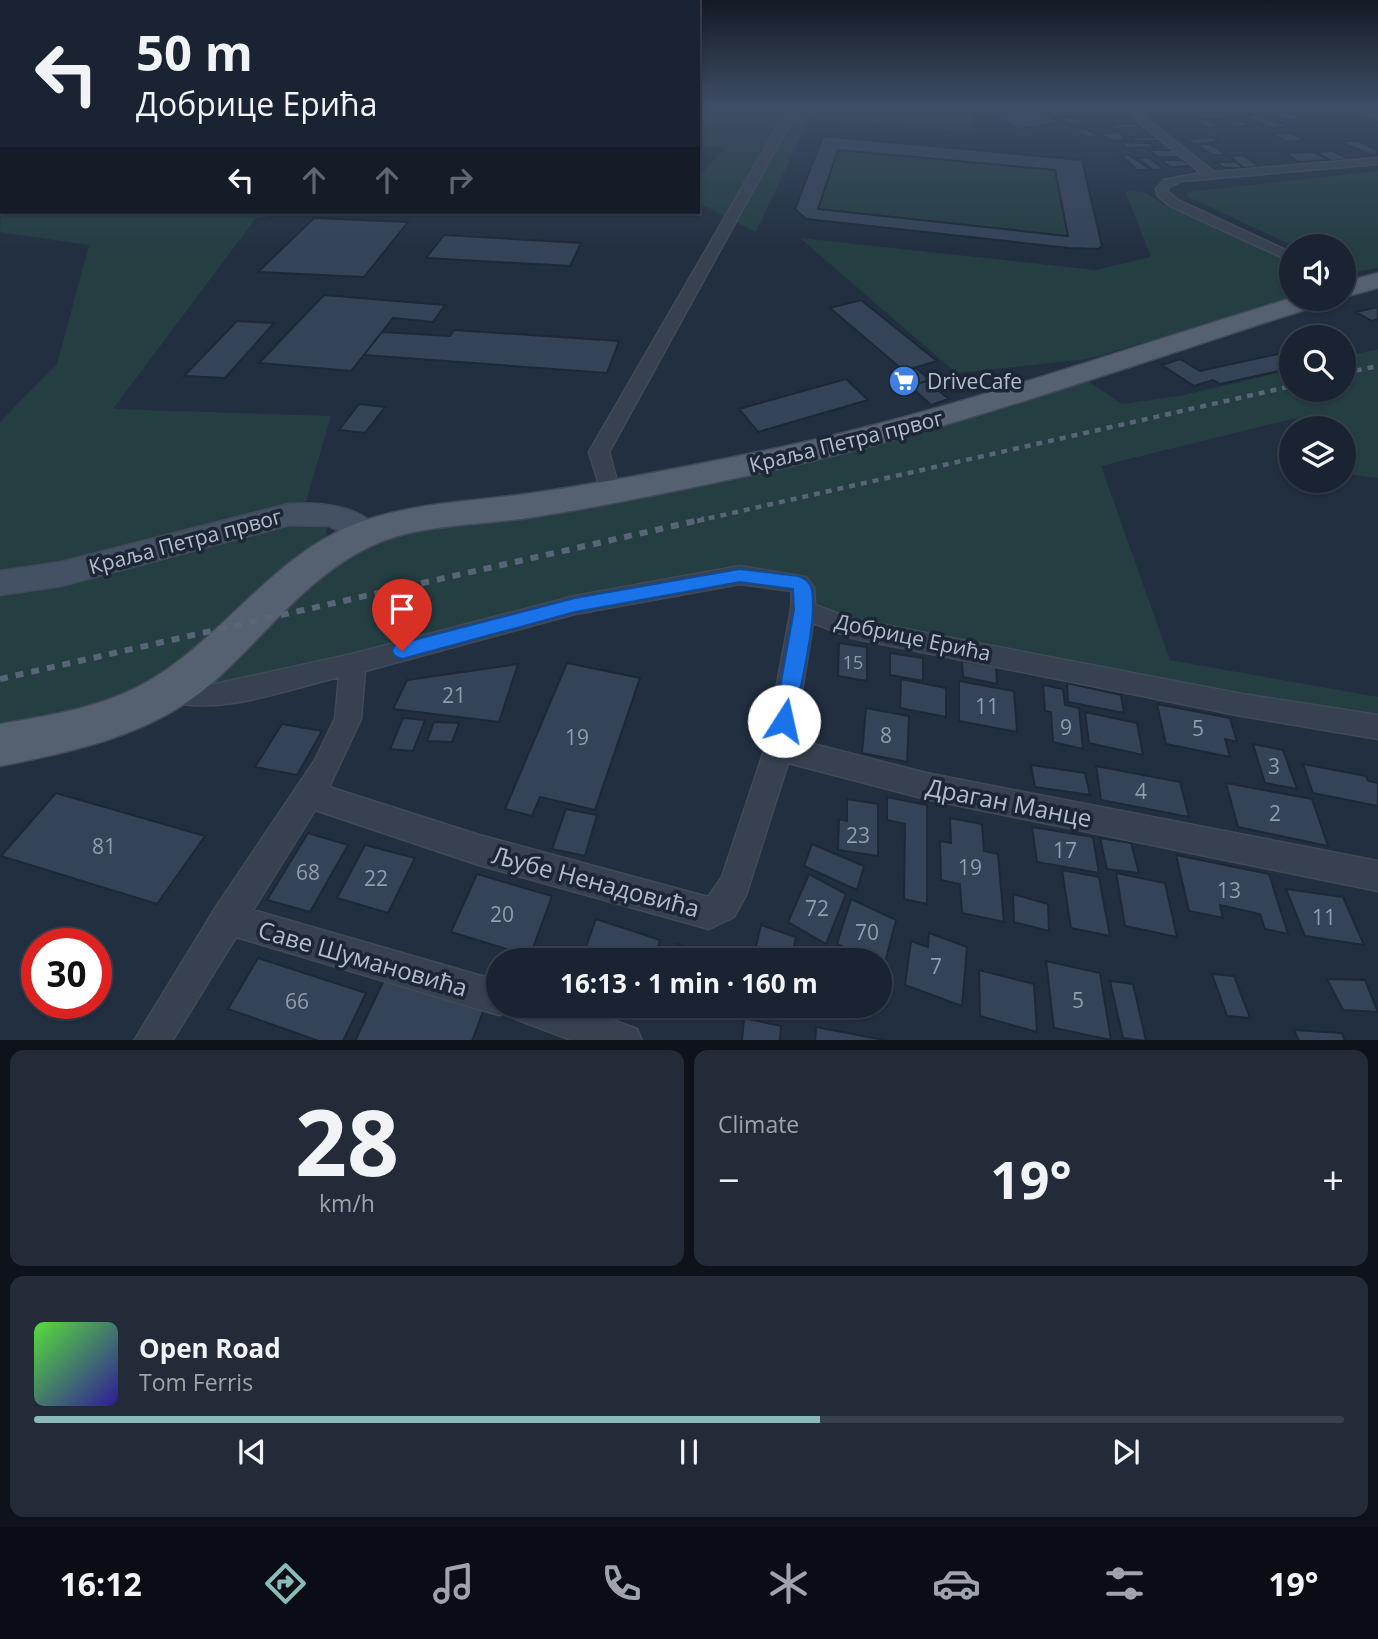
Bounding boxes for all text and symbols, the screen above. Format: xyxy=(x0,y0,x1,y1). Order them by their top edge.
text: 50 m xyxy=(136,19,253,85)
icon: left xyxy=(21,28,112,119)
text: Добрице Ерића xyxy=(136,82,378,125)
icon: left xyxy=(222,161,260,199)
icon: ahead xyxy=(295,161,333,199)
icon: ahead xyxy=(368,161,406,199)
icon: right xyxy=(441,161,479,199)
map controls xyxy=(1279,234,1356,493)
button: sound xyxy=(1279,234,1356,311)
button: search xyxy=(1279,325,1356,402)
supermarket icon: DriveCafe xyxy=(887,364,921,398)
place label: DriveCafe xyxy=(927,367,1022,395)
street label: Краља Петра првог xyxy=(746,403,946,479)
button: layers xyxy=(1279,416,1356,493)
street label: Краља Петра првог xyxy=(85,502,285,580)
pin xyxy=(372,579,432,651)
icon: arrive xyxy=(383,590,421,628)
street label: Добрице Ерића xyxy=(833,607,993,667)
house number: 15 xyxy=(843,650,863,674)
house number: 21 xyxy=(442,681,466,709)
position arrow xyxy=(747,684,821,758)
house number: 11 xyxy=(975,692,999,720)
house number: 9 xyxy=(1060,713,1072,741)
house number: 5 xyxy=(1192,714,1204,742)
house number: 8 xyxy=(880,721,892,749)
house number: 19 xyxy=(565,723,589,751)
house number: 3 xyxy=(1268,752,1280,780)
street label: Драган Манце xyxy=(923,770,1095,834)
house number: 4 xyxy=(1135,777,1147,805)
house number: 2 xyxy=(1269,799,1281,827)
house number: 23 xyxy=(846,821,870,849)
house number: 81 xyxy=(92,832,116,860)
house number: 17 xyxy=(1053,836,1077,864)
street label: Љубе Ненадовића xyxy=(489,837,703,925)
house number: 19 xyxy=(958,853,982,881)
house number: 68 xyxy=(296,858,320,886)
house number: 22 xyxy=(364,864,388,892)
house number: 13 xyxy=(1217,876,1241,904)
house number: 72 xyxy=(805,894,829,922)
house number: 20 xyxy=(490,900,514,928)
house number: 11 xyxy=(1312,903,1336,931)
street label: Саве Шумановића xyxy=(254,912,472,1004)
house number: 70 xyxy=(855,918,879,946)
speed limit sign: 30 xyxy=(21,928,112,1019)
house number: 7 xyxy=(930,952,942,980)
text: 16:13 · 1 min · 160 m xyxy=(560,965,818,1001)
house number: 5 xyxy=(1072,986,1084,1014)
house number: 66 xyxy=(285,987,309,1015)
text: 28 xyxy=(295,1079,399,1203)
text: Climate xyxy=(718,1108,799,1140)
text: 19° xyxy=(990,1143,1072,1214)
text: − xyxy=(718,1153,740,1205)
text: + xyxy=(1322,1153,1344,1205)
text: km/h xyxy=(319,1187,375,1219)
text: Open Road xyxy=(139,1330,281,1366)
text: Tom Ferris xyxy=(139,1366,253,1398)
icon: previous xyxy=(233,1433,271,1471)
icon: pause xyxy=(670,1433,708,1471)
icon: next xyxy=(1107,1433,1145,1471)
icon: directions xyxy=(261,1559,310,1608)
icon: music xyxy=(429,1559,478,1608)
icon: phone xyxy=(597,1559,646,1608)
icon: climate xyxy=(764,1559,813,1608)
icon: car xyxy=(932,1559,981,1608)
icon: filters xyxy=(1100,1559,1149,1608)
text: 16:12 xyxy=(59,1562,142,1605)
text: 19° xyxy=(1268,1562,1319,1605)

